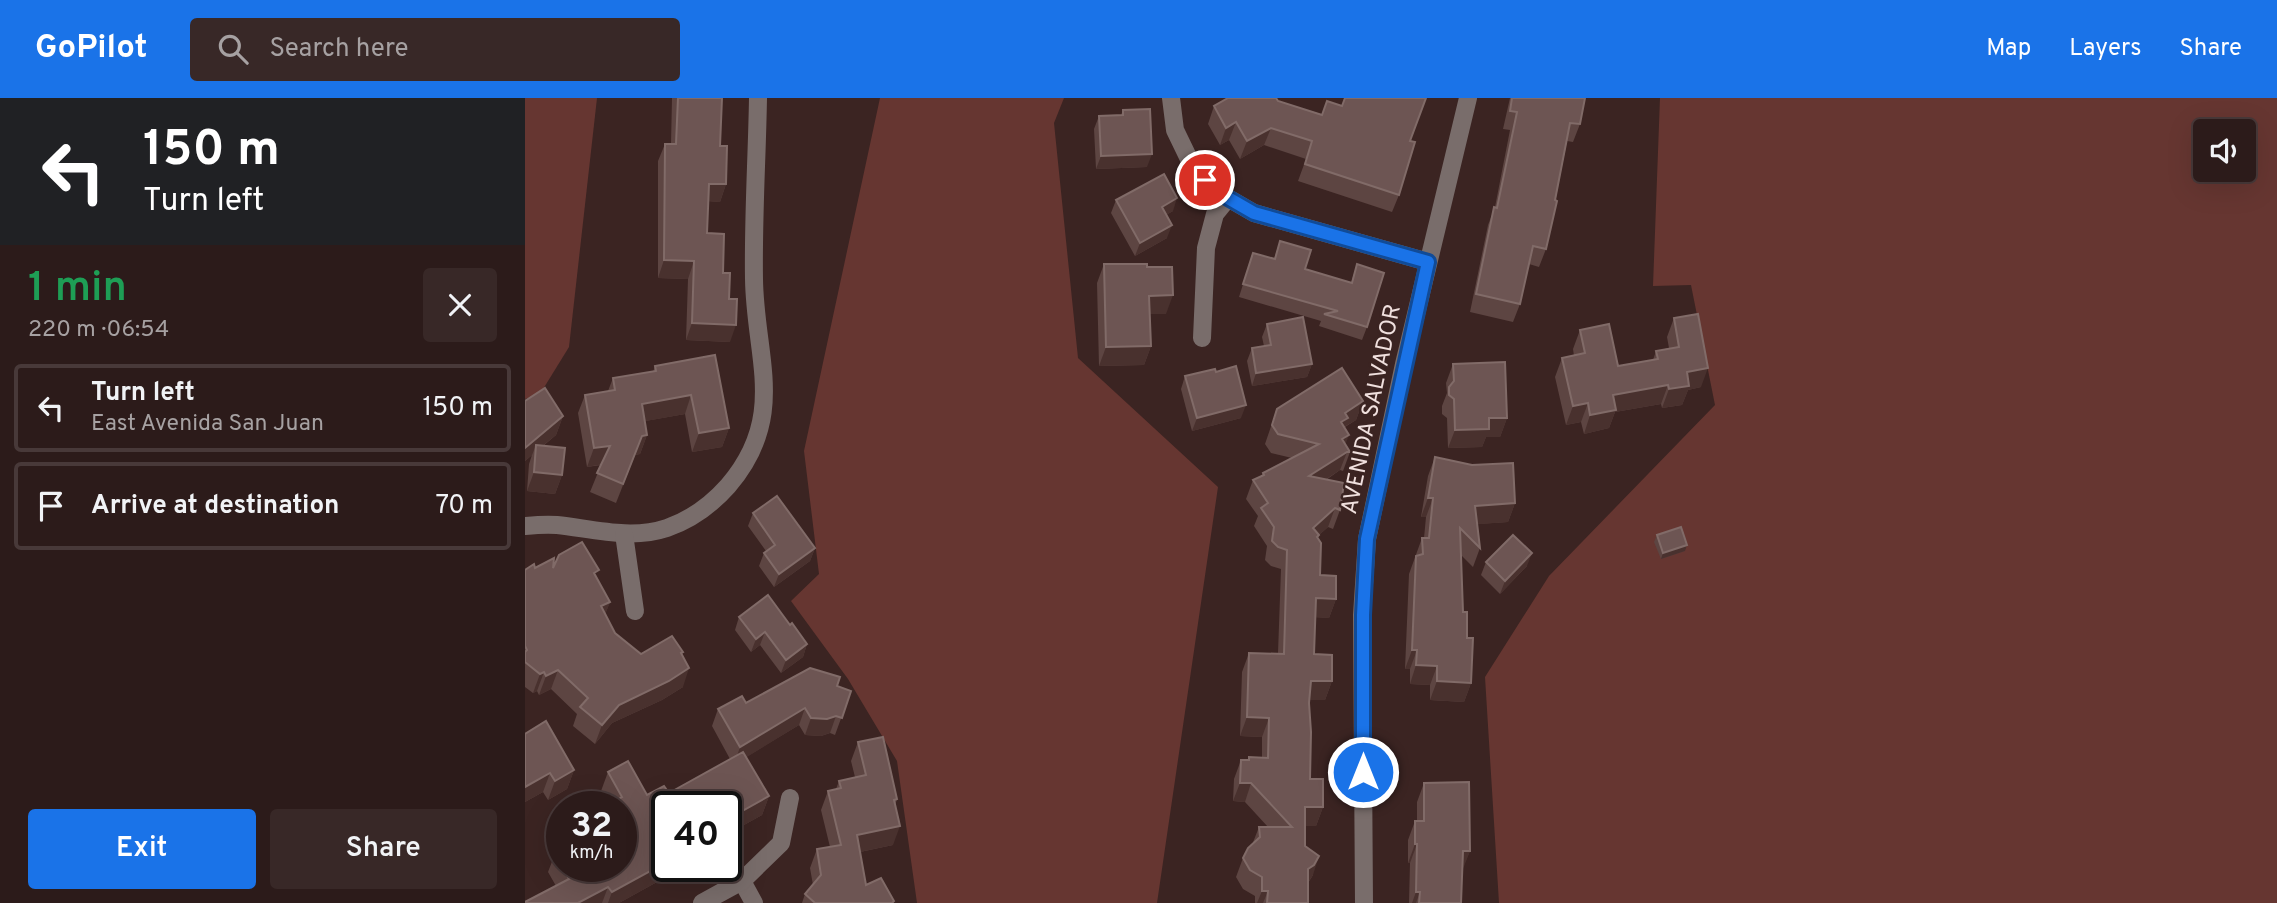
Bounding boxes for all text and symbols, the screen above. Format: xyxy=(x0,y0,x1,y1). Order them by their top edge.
search box xyxy=(190,18,680,81)
text: GoPilot xyxy=(35,28,148,70)
icon: search xyxy=(214,30,252,68)
text: Search here xyxy=(270,33,408,66)
text: Map xyxy=(1986,34,2031,64)
text: Layers xyxy=(2069,34,2141,64)
text: Share xyxy=(2179,34,2242,64)
map controls xyxy=(2193,119,2256,182)
button: sound xyxy=(2193,119,2256,182)
text: 150 m xyxy=(143,121,280,183)
icon: left xyxy=(28,126,119,217)
pin xyxy=(1175,150,1235,210)
icon: arrive xyxy=(1186,161,1224,199)
text: Turn left xyxy=(143,182,264,222)
text: 1 min xyxy=(28,263,127,316)
button: close xyxy=(423,268,497,342)
street label: AVENIDA SALVADOR xyxy=(1336,302,1409,517)
text: 220 m · 06:54 xyxy=(28,316,169,345)
text: Turn left xyxy=(91,377,195,410)
icon: left xyxy=(32,389,70,427)
text: 150 m xyxy=(422,392,493,425)
text: East Avenida San Juan xyxy=(91,410,324,439)
icon: arrive xyxy=(32,487,70,525)
text: Arrive at destination xyxy=(91,490,339,523)
text: 70 m xyxy=(435,490,493,523)
position arrow xyxy=(1326,735,1400,809)
speed limit sign: 40 xyxy=(651,791,742,882)
text: 32 xyxy=(571,805,612,849)
button: Exit xyxy=(28,809,256,889)
button: Share xyxy=(270,809,497,889)
text: km/h xyxy=(570,842,613,865)

